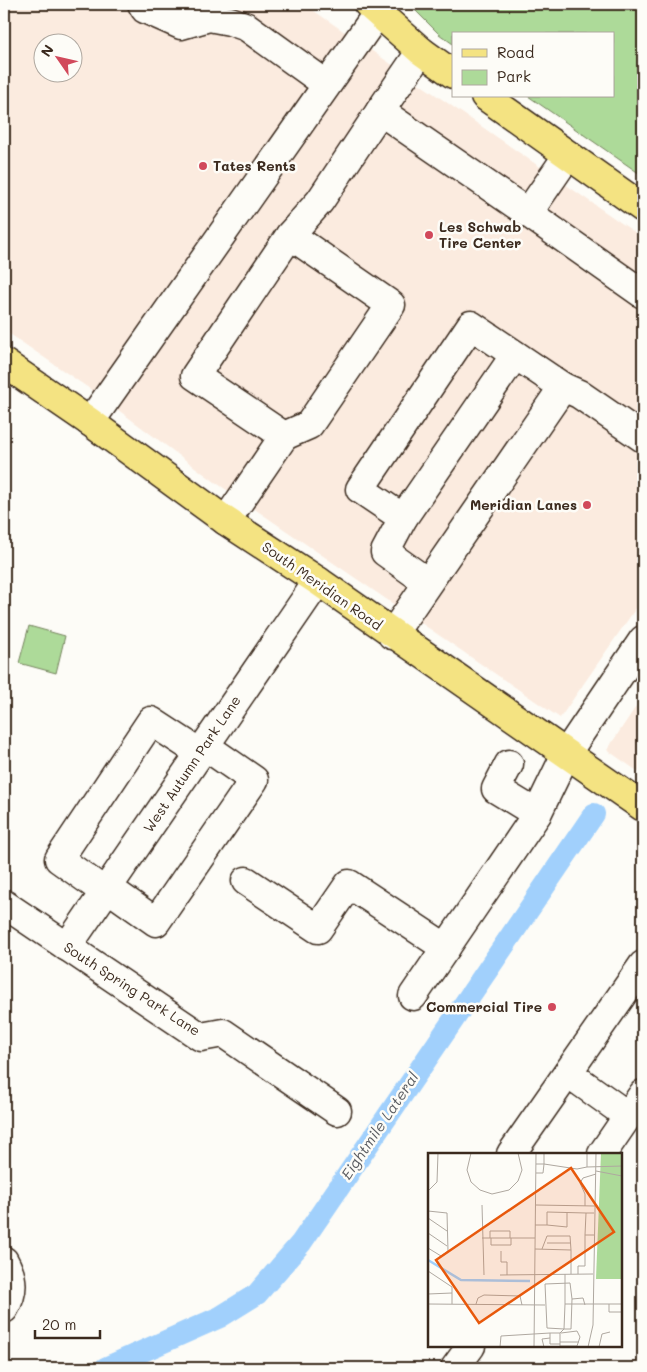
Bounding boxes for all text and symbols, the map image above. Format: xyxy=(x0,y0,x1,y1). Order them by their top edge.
north arrow xyxy=(32,32,82,82)
legend xyxy=(452,32,614,98)
text: N xyxy=(36,41,58,60)
text: Road xyxy=(497,42,534,62)
text: Park xyxy=(497,66,531,86)
place label: Tates Rents xyxy=(213,156,296,175)
marker: Tates Rents xyxy=(197,160,209,172)
place label: Les Schwab Tire Center xyxy=(439,217,521,252)
marker: Les Schwab Tire Center xyxy=(423,229,435,241)
place label: Meridian Lanes xyxy=(470,495,577,514)
marker: Meridian Lanes xyxy=(581,499,593,511)
street label: South Meridian Road xyxy=(258,537,386,634)
street label: West Autumn Park Lane xyxy=(139,691,245,836)
street label: South Spring Park Lane xyxy=(60,937,204,1040)
place label: Commercial Tire xyxy=(426,997,542,1016)
marker: Commercial Tire xyxy=(546,1001,558,1013)
water label: Eightmile Lateral xyxy=(336,1068,423,1183)
inset map xyxy=(428,1153,622,1347)
scale bar xyxy=(35,1307,100,1339)
text: 20 m xyxy=(42,1314,76,1334)

